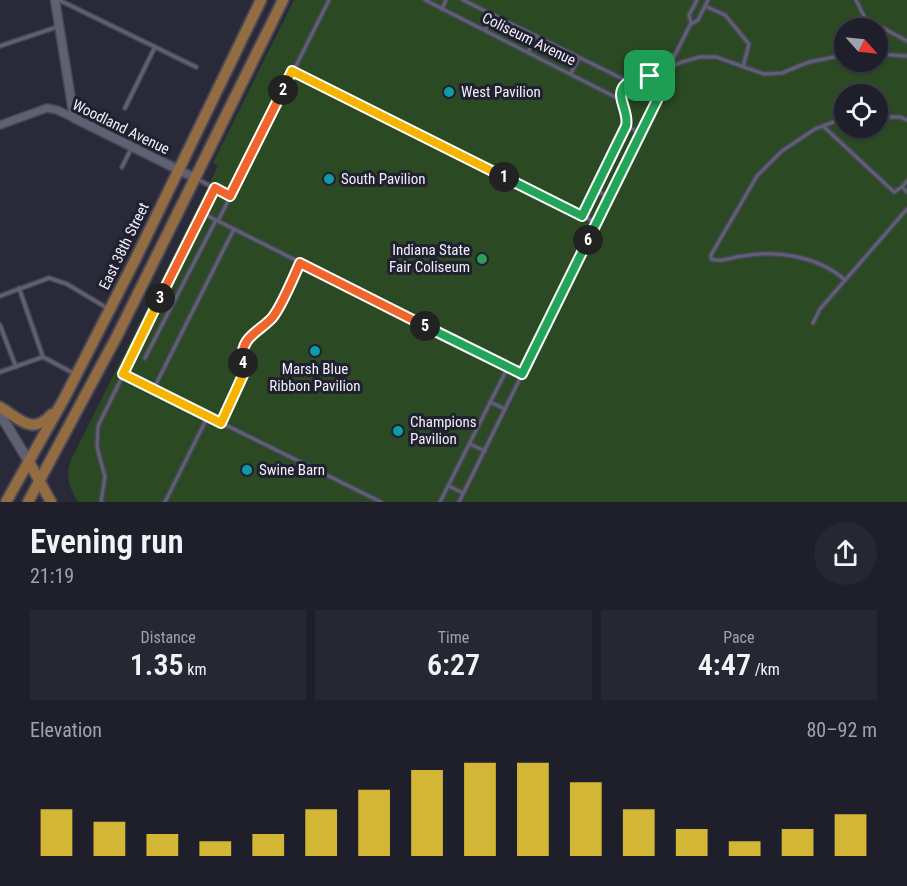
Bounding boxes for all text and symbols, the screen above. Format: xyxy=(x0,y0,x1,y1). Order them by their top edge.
street label: Coliseum Avenue xyxy=(479,9,579,69)
north arrow xyxy=(834,18,888,72)
map controls xyxy=(834,18,888,138)
pin xyxy=(624,50,675,101)
icon: arrive xyxy=(633,59,666,92)
pin: 2 xyxy=(268,75,298,105)
text: 2 xyxy=(279,80,287,99)
place label: West Pavilion xyxy=(461,83,541,101)
button: locate xyxy=(834,84,888,138)
marker: West Pavilion xyxy=(442,85,456,99)
street label: Woodland Avenue xyxy=(70,96,172,158)
pin: 1 xyxy=(489,162,519,192)
text: 1 xyxy=(500,167,508,186)
place label: South Pavilion xyxy=(341,170,426,188)
marker: South Pavilion xyxy=(322,172,336,186)
street label: East 38th Street xyxy=(95,200,153,292)
pin: 6 xyxy=(573,225,603,255)
text: 6 xyxy=(584,230,592,249)
place label: Indiana State Fair Coliseum xyxy=(389,241,470,276)
marker: Indiana State Fair Coliseum xyxy=(475,252,489,266)
pin: 3 xyxy=(145,283,175,313)
text: 3 xyxy=(156,288,164,307)
pin: 5 xyxy=(410,311,440,341)
text: 5 xyxy=(421,316,429,335)
marker: Marsh Blue Ribbon Pavilion xyxy=(308,344,322,358)
pin: 4 xyxy=(228,348,258,378)
text: 4 xyxy=(239,353,247,372)
place label: Marsh Blue Ribbon Pavilion xyxy=(269,360,361,395)
place label: Champions Pavilion xyxy=(410,413,477,448)
marker: Champions Pavilion xyxy=(391,424,405,438)
place label: Swine Barn xyxy=(259,461,325,479)
marker: Swine Barn xyxy=(240,463,254,477)
text: Evening run xyxy=(30,522,184,561)
button: share xyxy=(814,522,877,585)
text: 21:19 xyxy=(30,564,74,588)
text: Distance xyxy=(141,628,196,647)
text: Time xyxy=(438,628,469,647)
text: Pace xyxy=(723,628,755,647)
text: 1.35 xyxy=(130,647,184,682)
text: 6:27 xyxy=(427,647,480,682)
text: 4:47 xyxy=(698,647,751,682)
text: km xyxy=(184,660,207,679)
text: /km xyxy=(751,660,780,679)
text: Elevation xyxy=(30,718,102,742)
text: 80–92 m xyxy=(806,718,877,742)

